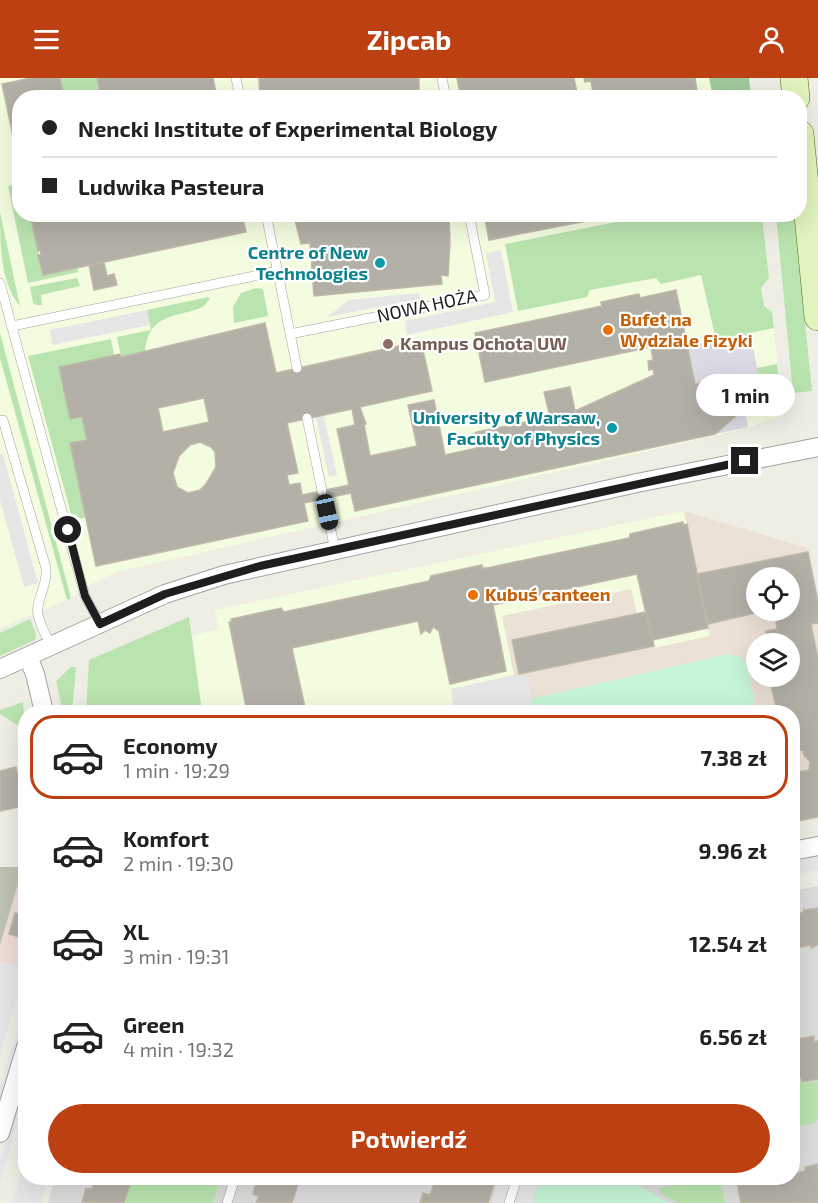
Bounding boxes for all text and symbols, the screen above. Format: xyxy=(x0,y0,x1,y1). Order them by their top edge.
icon: menu xyxy=(30,23,63,56)
text: Zipcab xyxy=(367,23,451,55)
icon: person xyxy=(755,23,788,56)
text: Nencki Institute of Experimental Biology xyxy=(78,115,498,141)
text: Ludwika Pasteura xyxy=(78,173,264,199)
place label: Centre of New Technologies xyxy=(248,241,369,284)
marker: Centre of New Technologies xyxy=(373,256,387,270)
street label: NOWA HOŻA xyxy=(375,284,479,326)
place label: Bufet na Wydziale Fizyki xyxy=(620,308,753,351)
marker: Bufet na Wydziale Fizyki xyxy=(601,323,615,337)
place label: Kampus Ochota UW xyxy=(400,332,567,354)
marker: Kampus Ochota UW xyxy=(381,337,395,351)
callout: 1 min xyxy=(696,374,795,416)
text: 1 min xyxy=(721,383,770,407)
place label: University of Warsaw, Faculty of Physics xyxy=(413,406,600,449)
marker: University of Warsaw, Faculty of Physics xyxy=(605,421,619,435)
route end xyxy=(731,447,758,474)
car xyxy=(314,493,340,531)
route start xyxy=(54,516,81,543)
map controls xyxy=(746,567,800,687)
button: locate xyxy=(746,567,800,621)
place label: Kubuś canteen xyxy=(485,583,611,605)
marker: Kubuś canteen xyxy=(466,588,480,602)
button: layers xyxy=(746,633,800,687)
icon: car xyxy=(51,730,105,784)
text: Economy xyxy=(123,732,218,758)
text: 7.38 zł xyxy=(701,744,767,770)
text: 1 min · 19:29 xyxy=(123,758,230,782)
icon: car xyxy=(51,823,105,877)
text: Komfort xyxy=(123,825,209,851)
text: 9.96 zł xyxy=(698,837,767,863)
text: 2 min · 19:30 xyxy=(123,851,234,875)
icon: car xyxy=(51,916,105,970)
text: XL xyxy=(123,918,149,944)
text: 12.54 zł xyxy=(689,930,767,956)
text: 3 min · 19:31 xyxy=(123,944,230,968)
icon: car xyxy=(51,1009,105,1063)
text: Green xyxy=(123,1011,185,1037)
text: 6.56 zł xyxy=(699,1023,767,1049)
text: 4 min · 19:32 xyxy=(123,1037,234,1061)
button: Potwierdź xyxy=(48,1104,770,1173)

